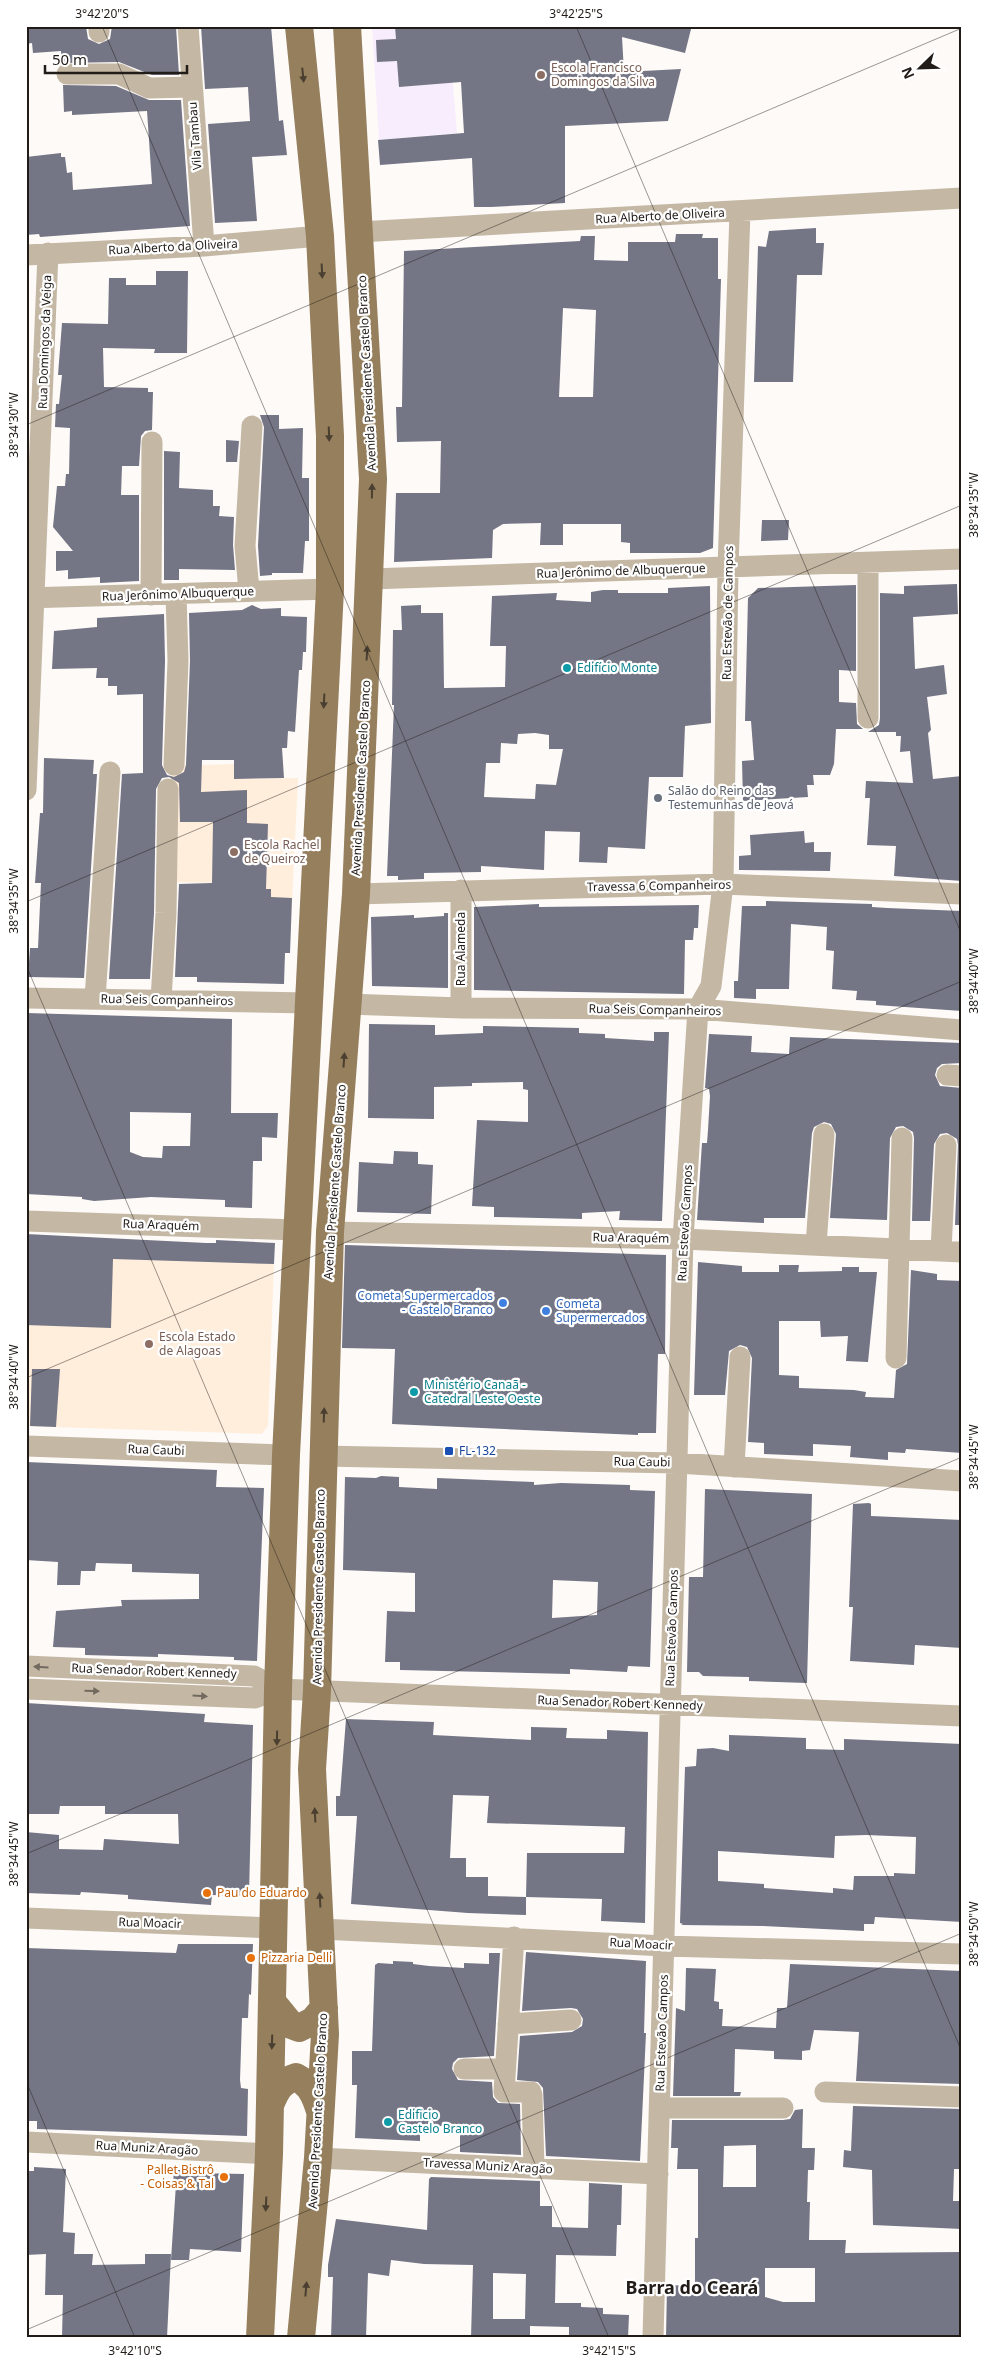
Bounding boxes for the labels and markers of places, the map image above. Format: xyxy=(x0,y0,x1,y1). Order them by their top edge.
place label: Escola Francisco Domingos da Silva xyxy=(551,59,655,90)
marker: Escola Francisco Domingos da Silva xyxy=(535,69,547,81)
place label: Edifício Monte xyxy=(577,659,658,676)
marker: Edifício Monte xyxy=(561,662,573,674)
place label: Salão do Reino das Testemunhas de Jeová xyxy=(668,782,794,813)
marker: Salão do Reino das Testemunhas de Jeová xyxy=(652,792,664,804)
place label: Escola Rachel de Queiroz xyxy=(244,836,320,867)
marker: Escola Rachel de Queiroz xyxy=(228,846,240,858)
place label: Cometa Supermercados - Castelo Branco xyxy=(357,1287,493,1318)
place label: Cometa Supermercados xyxy=(556,1295,645,1326)
marker: Cometa Supermercados - Castelo Branco xyxy=(497,1297,509,1309)
marker: Cometa Supermercados xyxy=(540,1305,552,1317)
place label: Escola Estado de Alagoas xyxy=(159,1328,236,1359)
marker: Escola Estado de Alagoas xyxy=(143,1338,155,1350)
place label: Ministério Canaã - Catedral Leste Oeste xyxy=(424,1376,541,1407)
marker: Ministério Canaã - Catedral Leste Oeste xyxy=(408,1386,420,1398)
place label: FL-132 xyxy=(459,1442,496,1459)
marker: FL-132 xyxy=(443,1445,455,1457)
place label: Pau do Eduardo xyxy=(217,1884,307,1901)
marker: Pau do Eduardo xyxy=(201,1887,213,1899)
place label: Pizzaria Delli xyxy=(261,1949,332,1966)
marker: Pizzaria Delli xyxy=(245,1952,257,1964)
place label: Edificio Castelo Branco xyxy=(398,2106,482,2137)
marker: Edificio Castelo Branco xyxy=(382,2116,394,2128)
place label: Pallet Bistrô - Coisas & Tal xyxy=(140,2161,214,2192)
marker: Pallet Bistrô - Coisas & Tal xyxy=(218,2171,230,2183)

